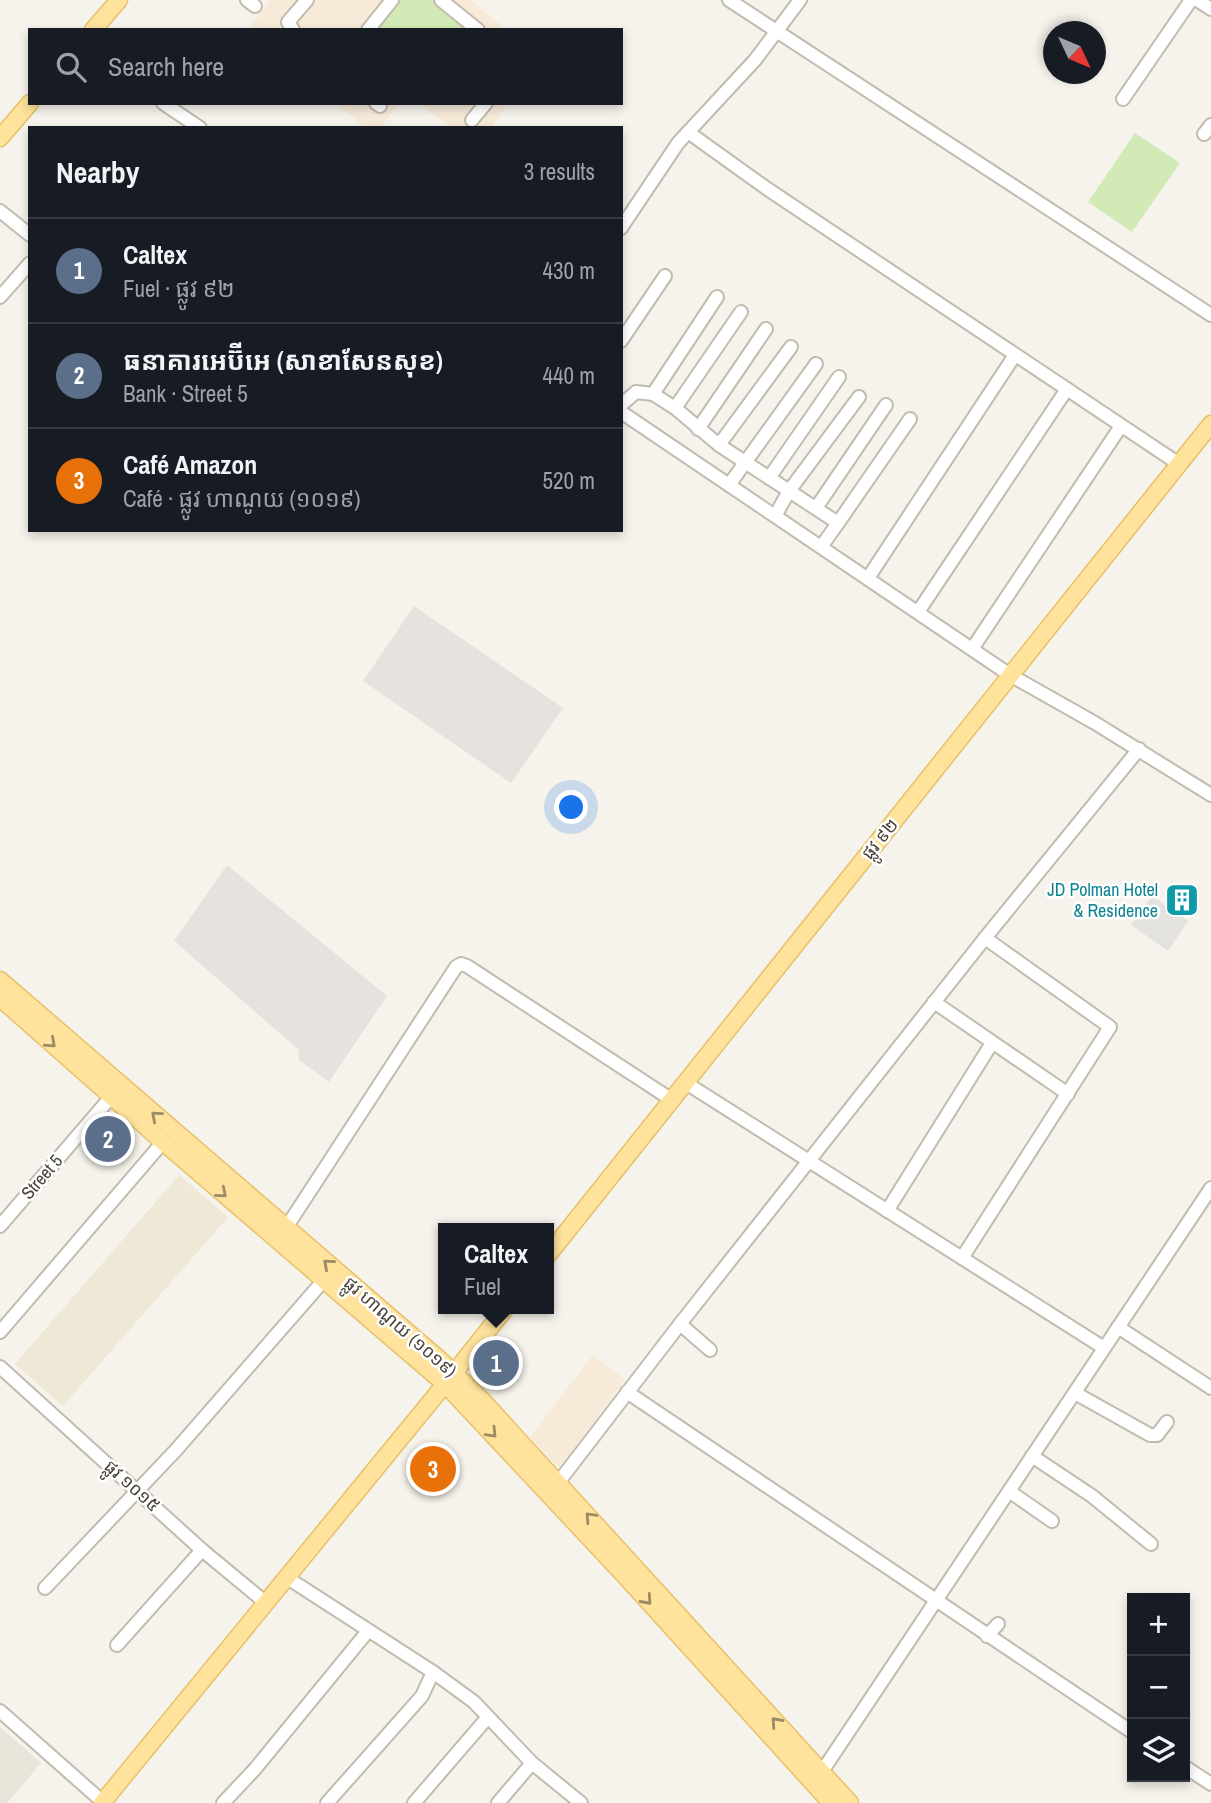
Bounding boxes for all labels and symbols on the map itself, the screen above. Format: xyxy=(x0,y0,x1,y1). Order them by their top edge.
north arrow xyxy=(1043,21,1106,84)
your location xyxy=(554,790,588,824)
street label: ផ្លូវ ៩២ xyxy=(855,813,907,867)
place label: JD Polman Hotel & Residence xyxy=(1047,877,1158,923)
building icon: JD Polman Hotel & Residence xyxy=(1163,881,1201,919)
one-way arrow xyxy=(43,1035,56,1047)
one-way arrow xyxy=(151,1112,164,1124)
pin: 2 xyxy=(85,1113,131,1165)
street label: Street 5 xyxy=(15,1149,68,1204)
one-way arrow xyxy=(214,1185,227,1197)
one-way arrow xyxy=(324,1260,337,1272)
street label: ផ្លូវ ហាណូយ (១០១៩) xyxy=(336,1270,462,1386)
pin: 1 xyxy=(473,1337,519,1389)
one-way arrow xyxy=(484,1425,497,1438)
pin: 3 xyxy=(410,1443,456,1495)
street label: ផ្លូវ ១០១៥ xyxy=(96,1454,166,1521)
one-way arrow xyxy=(586,1512,598,1525)
one-way arrow xyxy=(639,1592,651,1605)
one-way arrow xyxy=(772,1717,784,1730)

